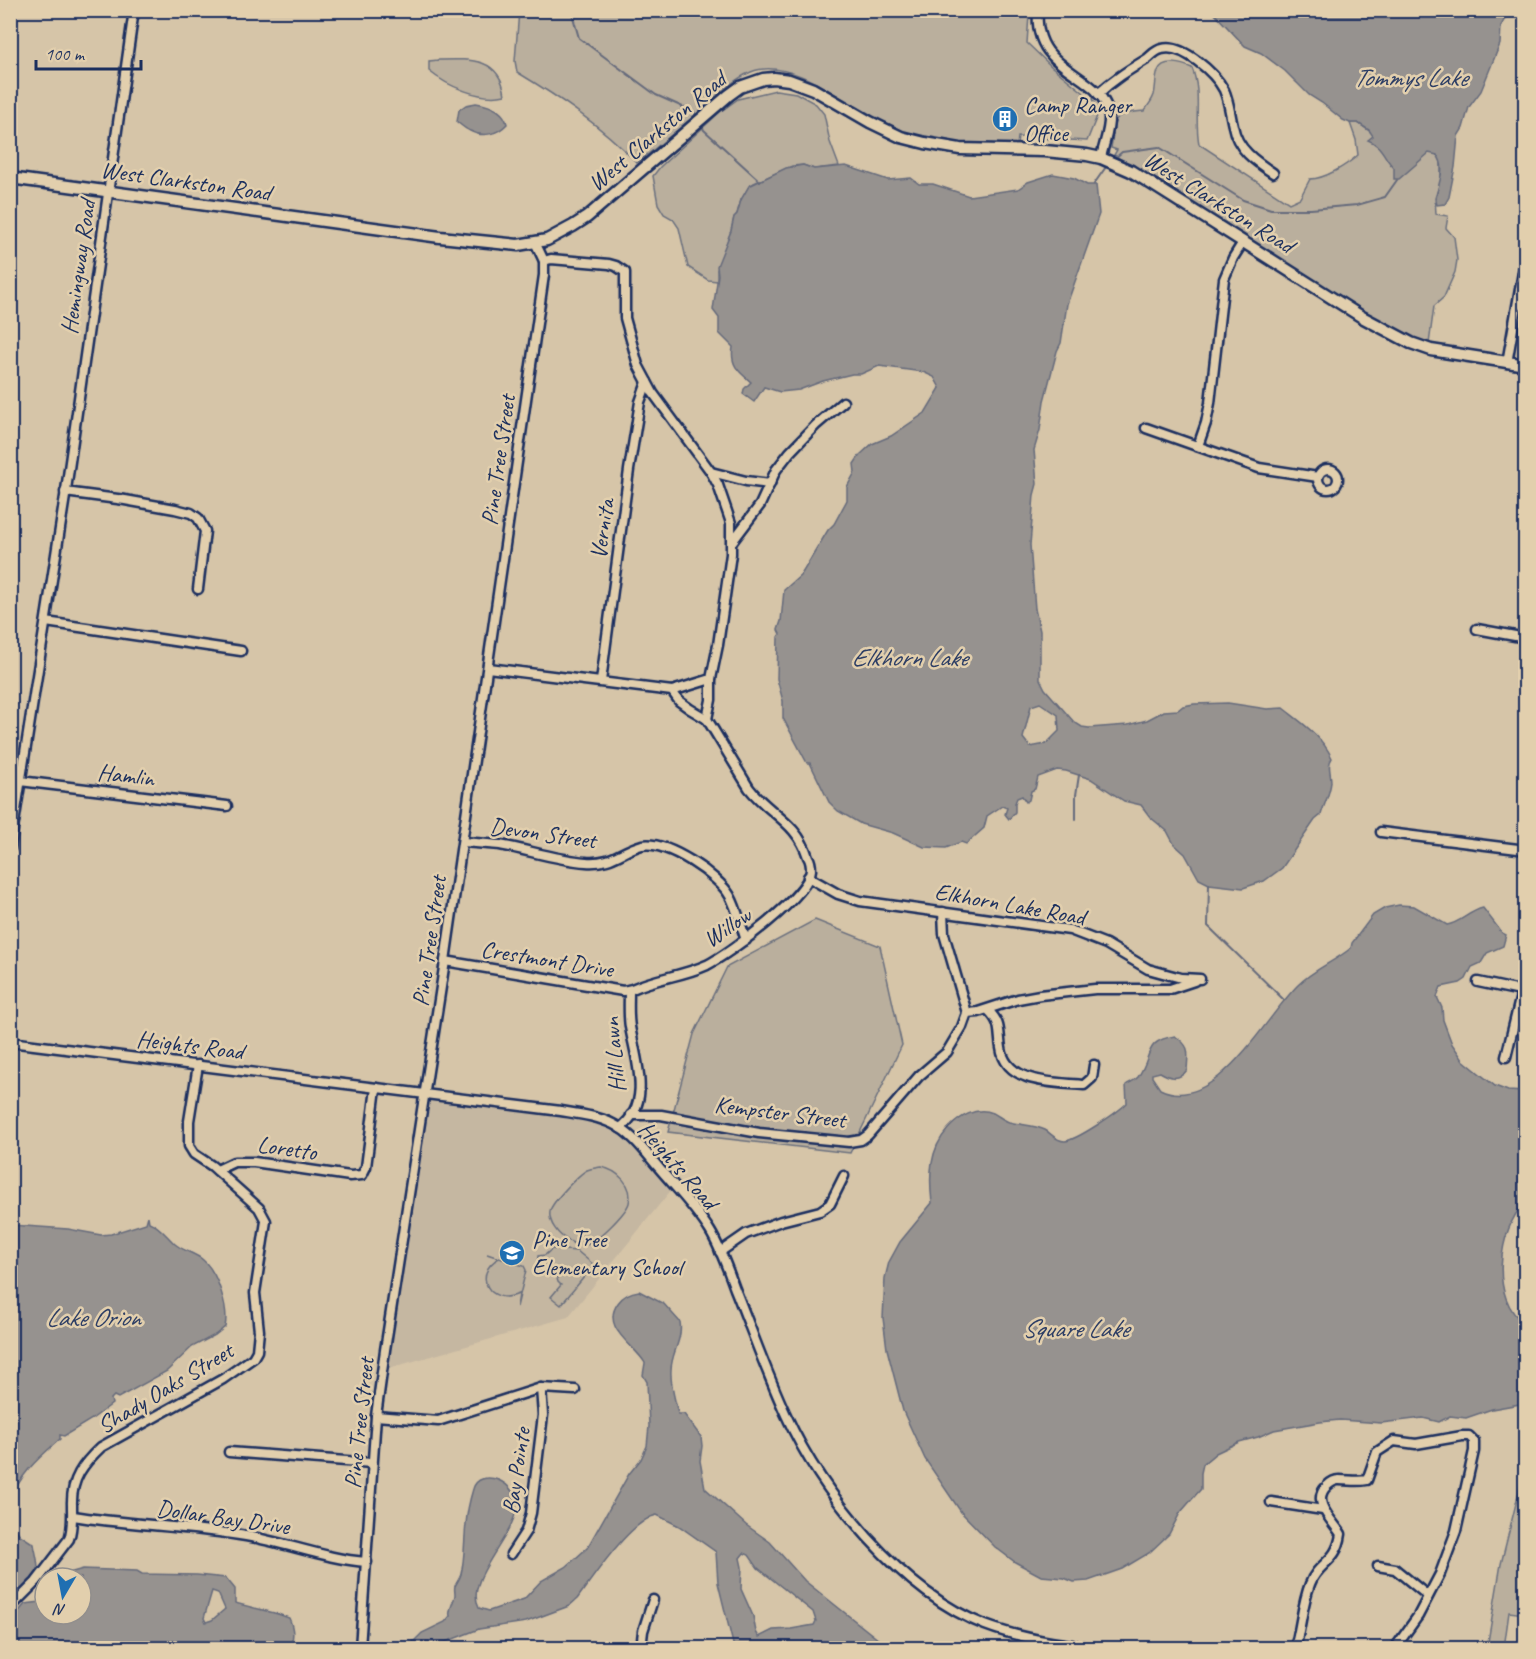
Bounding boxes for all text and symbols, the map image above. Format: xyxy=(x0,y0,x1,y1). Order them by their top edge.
scale bar xyxy=(36,33,141,71)
text: 100 m xyxy=(45,43,86,65)
water label: Tommys Lake xyxy=(1353,61,1470,94)
street label: West Clarkston Road xyxy=(582,62,735,198)
place label: Camp Ranger Office xyxy=(1024,90,1134,148)
building icon: Camp Ranger Office xyxy=(990,104,1020,134)
street label: West Clarkston Road xyxy=(1138,144,1303,262)
street label: West Clarkston Road xyxy=(99,154,276,208)
street label: Hemingway Road xyxy=(54,195,103,336)
street label: Pine Tree Street xyxy=(474,391,522,527)
street label: Vernita xyxy=(583,495,621,561)
water label: Elkhorn Lake xyxy=(851,641,970,674)
street label: Hamlin xyxy=(96,757,157,793)
street label: Devon Street xyxy=(488,811,600,856)
street label: Pine Tree Street xyxy=(405,872,453,1008)
street label: Elkhorn Lake Road xyxy=(933,876,1091,933)
street label: Willow xyxy=(697,899,758,954)
street label: Crestmont Drive xyxy=(479,934,617,985)
street label: Hill Lawn xyxy=(596,1015,632,1094)
street label: Heights Road xyxy=(135,1024,249,1067)
street label: Kempster Street xyxy=(713,1089,849,1135)
street label: Heights Road xyxy=(631,1115,727,1218)
street label: Loretto xyxy=(255,1129,320,1167)
place label: Pine Tree Elementary School xyxy=(532,1224,686,1282)
school or university icon: Pine Tree Elementary School xyxy=(497,1238,527,1268)
water label: Lake Orion xyxy=(46,1301,143,1334)
water label: Square Lake xyxy=(1022,1312,1132,1345)
street label: Shady Oaks Street xyxy=(92,1335,240,1440)
street label: Pine Tree Street xyxy=(337,1354,381,1490)
street label: Bay Pointe xyxy=(495,1424,537,1516)
street label: Dollar Bay Drive xyxy=(155,1493,294,1541)
north arrow xyxy=(33,1566,93,1626)
text: N xyxy=(51,1599,67,1620)

